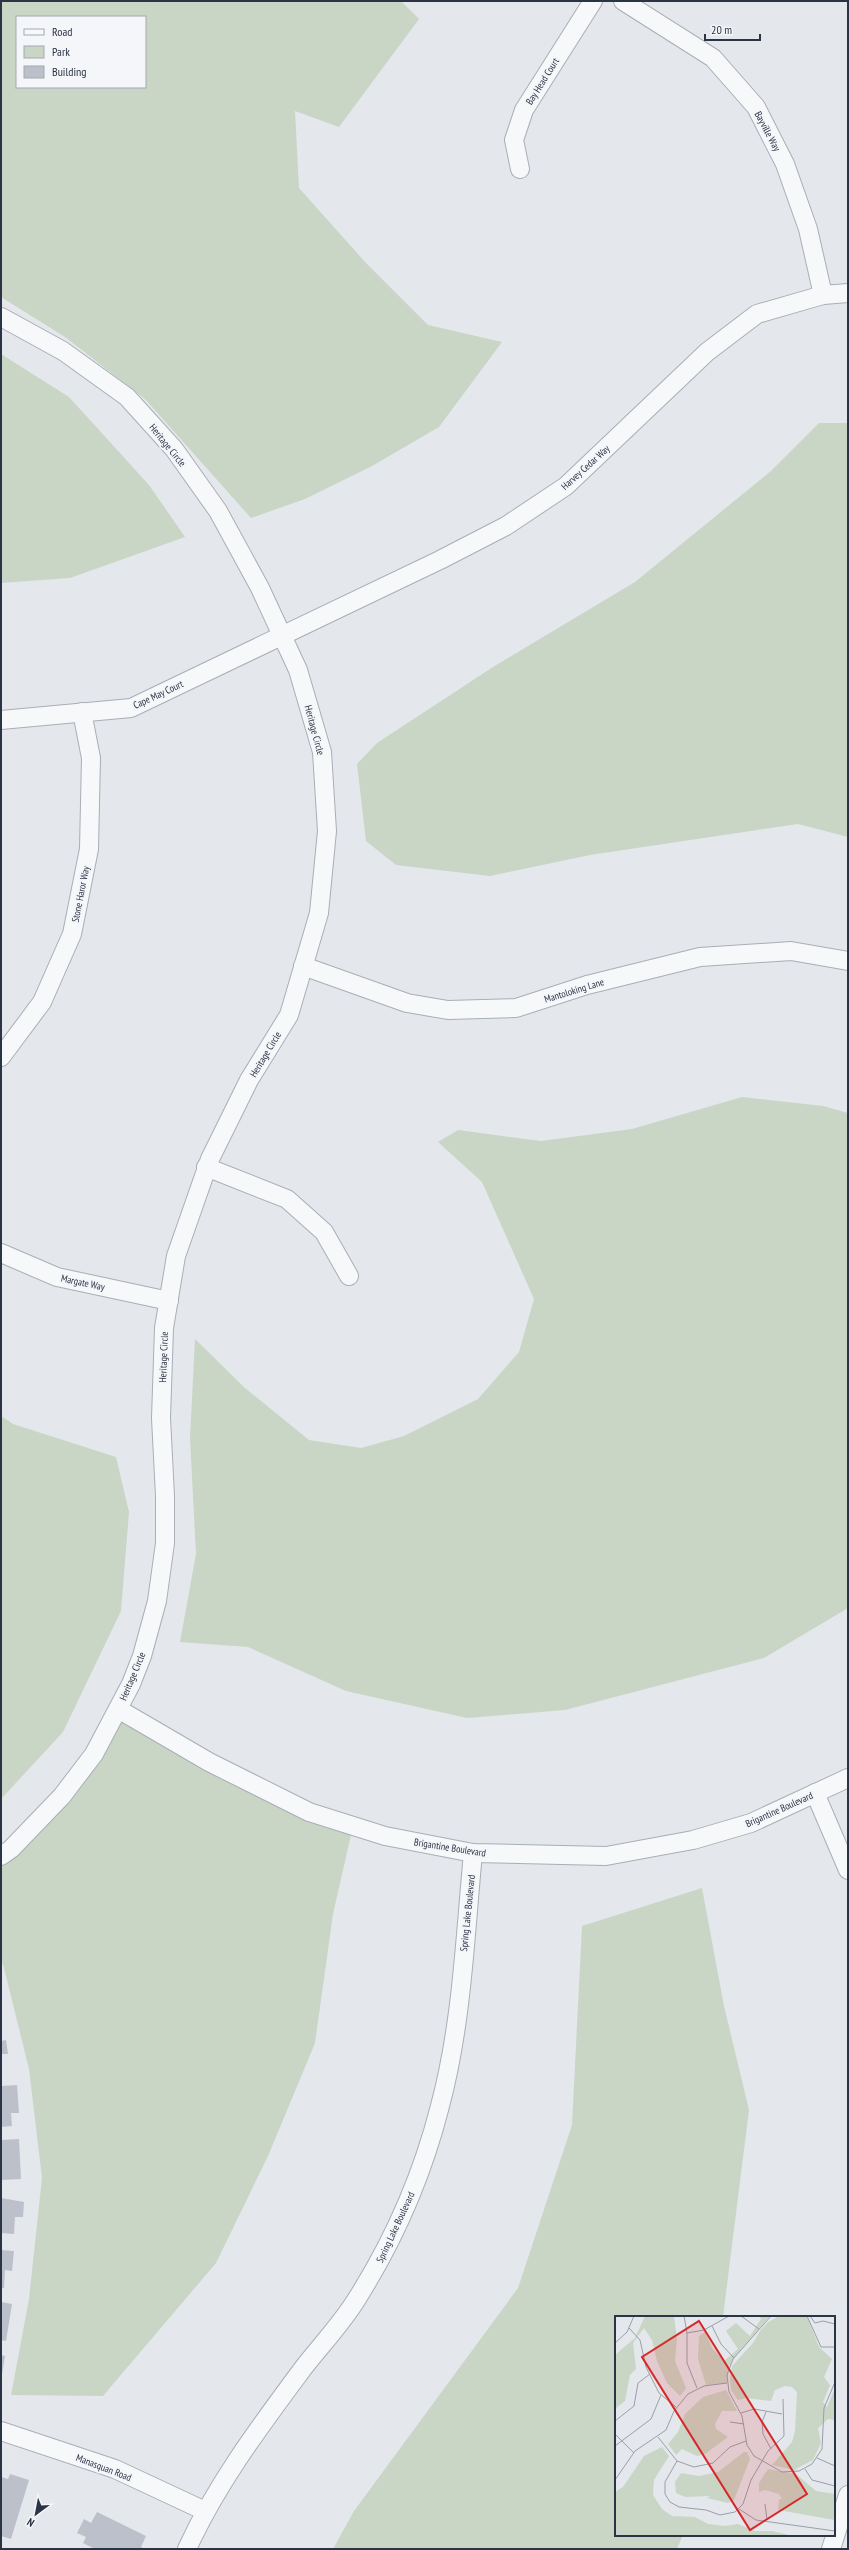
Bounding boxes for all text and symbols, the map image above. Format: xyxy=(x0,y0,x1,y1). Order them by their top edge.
legend xyxy=(16,16,146,88)
scale bar xyxy=(705,16,760,42)
text: 20 m xyxy=(711,22,732,37)
text: Road xyxy=(52,24,72,39)
text: Park xyxy=(52,44,70,59)
street label: Bay Head Court xyxy=(523,55,562,107)
text: Building xyxy=(52,64,87,79)
street label: Bayville Way xyxy=(752,109,784,154)
street label: Heritage Circle xyxy=(146,421,189,469)
street label: Harvey Cedar Way xyxy=(558,442,613,493)
street label: Cape May Court xyxy=(131,677,186,712)
street label: Heritage Circle xyxy=(302,704,327,757)
street label: Stone Haror Way xyxy=(69,865,92,923)
street label: Mantoloking Lane xyxy=(543,975,606,1006)
street label: Heritage Circle xyxy=(247,1029,284,1080)
street label: Margate Way xyxy=(60,1272,106,1294)
street label: Heritage Circle xyxy=(156,1331,171,1383)
street label: Heritage Circle xyxy=(116,1650,148,1702)
street label: Brigantine Boulevard xyxy=(743,1789,815,1830)
street label: Brigantine Boulevard xyxy=(413,1835,487,1860)
street label: Spring Lake Boulevard xyxy=(457,1874,478,1952)
street label: Spring Lake Boulevard xyxy=(373,2190,418,2265)
inset map xyxy=(615,2316,835,2536)
street label: Manasquan Road xyxy=(74,2451,133,2484)
north arrow xyxy=(16,2494,56,2534)
text: N xyxy=(24,2515,37,2530)

